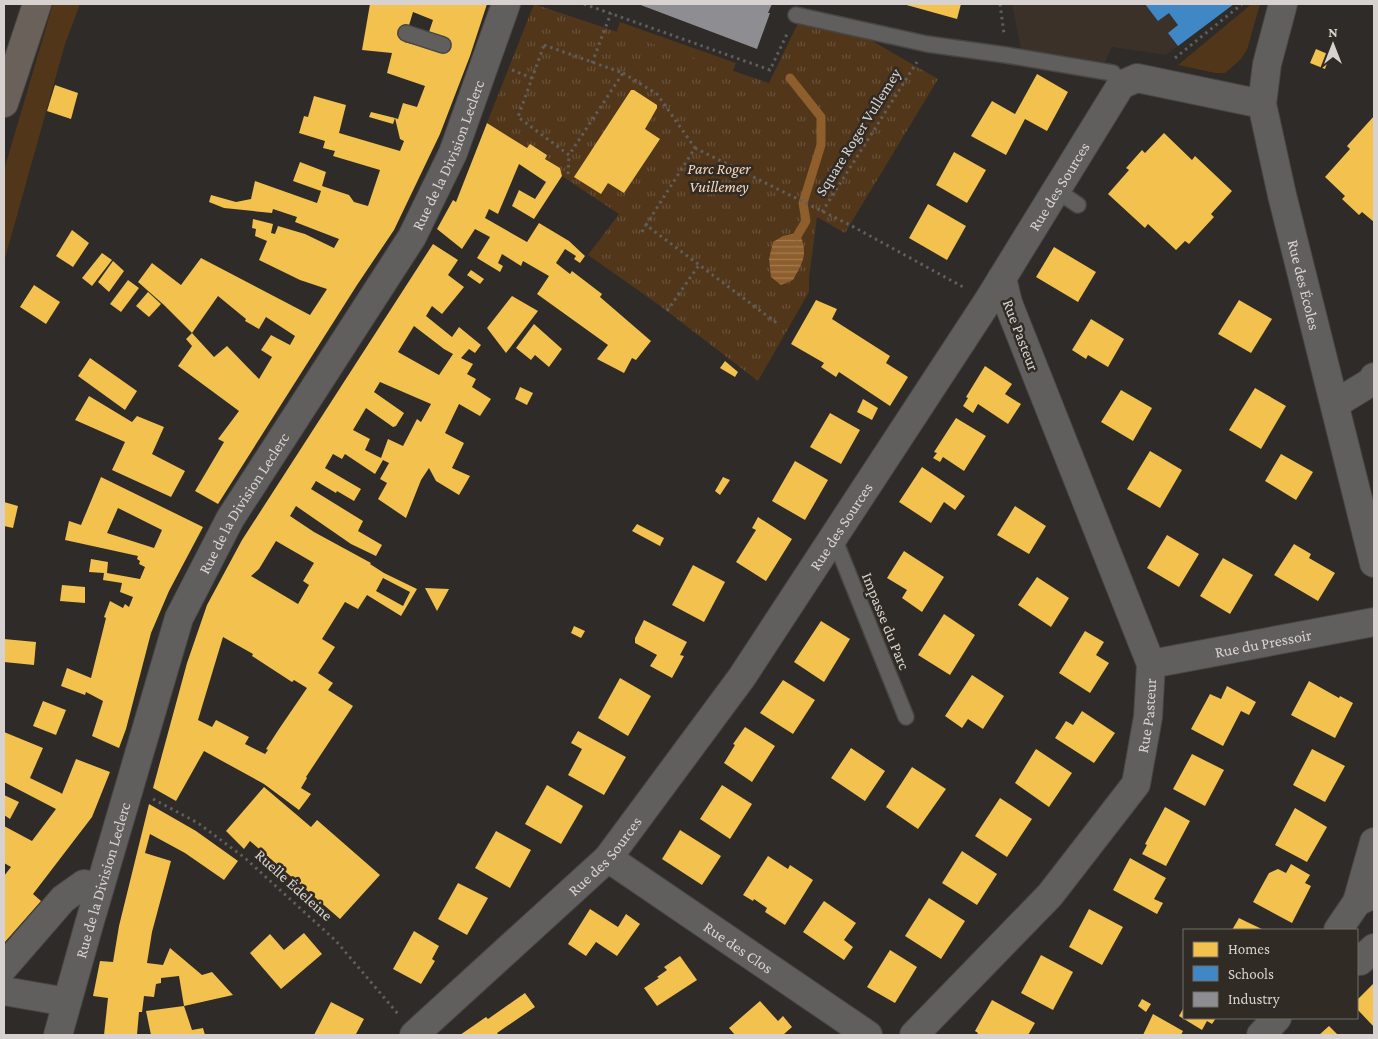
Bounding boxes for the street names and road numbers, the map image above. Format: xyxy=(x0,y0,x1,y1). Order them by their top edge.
street label: Square Roger Vullemey xyxy=(812,65,905,199)
street label: Rue de la Division Leclerc xyxy=(408,77,487,233)
street label: Rue des Sources xyxy=(1025,139,1092,234)
street label: Rue des Écoles xyxy=(1285,238,1324,332)
street label: Rue Pasteur xyxy=(1000,297,1042,373)
street label: Rue de la Division Leclerc xyxy=(195,429,292,577)
street label: Rue des Sources xyxy=(806,479,875,573)
street label: Impasse du Parc xyxy=(858,570,913,673)
street label: Rue du Pressoir xyxy=(1213,625,1313,660)
street label: Rue Pasteur xyxy=(1133,677,1159,754)
street label: Rue de la Division Leclerc xyxy=(71,800,133,960)
street label: Rue des Sources xyxy=(564,813,645,899)
street label: Ruelle Édeleine xyxy=(252,846,336,924)
street label: Rue des Clos xyxy=(701,917,776,976)

